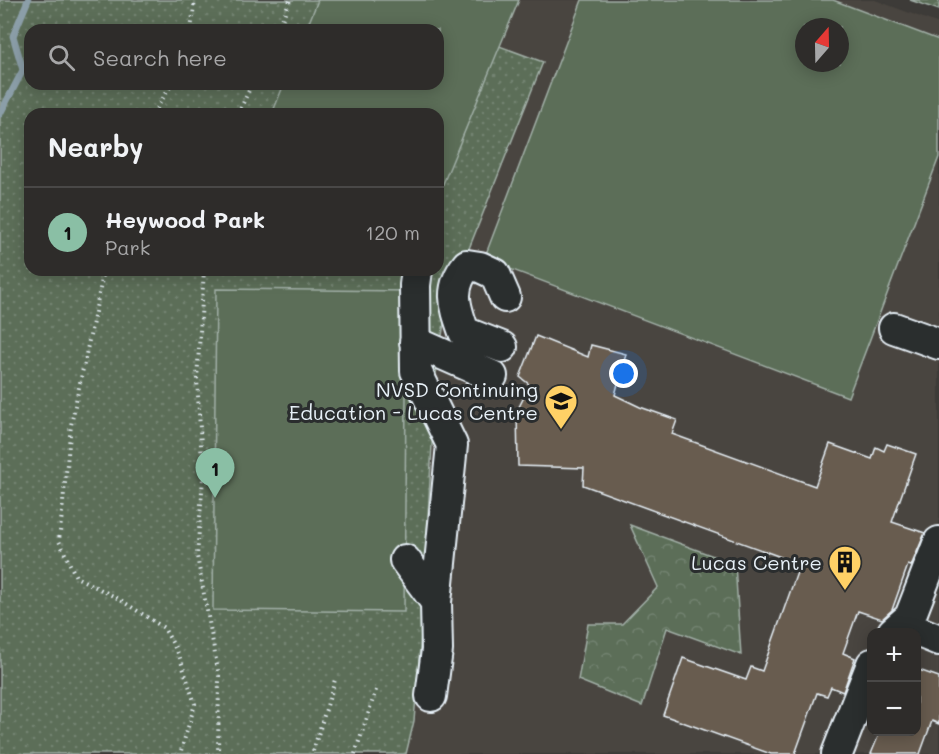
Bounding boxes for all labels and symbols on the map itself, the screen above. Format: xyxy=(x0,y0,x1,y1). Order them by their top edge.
north arrow xyxy=(795,18,849,72)
your location xyxy=(609,359,638,388)
place label: NVSD Continuing Education - Lucas Centre xyxy=(289,376,538,425)
school or university icon: NVSD Continuing Education - Lucas Centre xyxy=(543,383,579,430)
pin: 1 xyxy=(196,448,234,498)
building icon: Lucas Centre xyxy=(827,544,863,591)
place label: Lucas Centre xyxy=(691,549,822,575)

